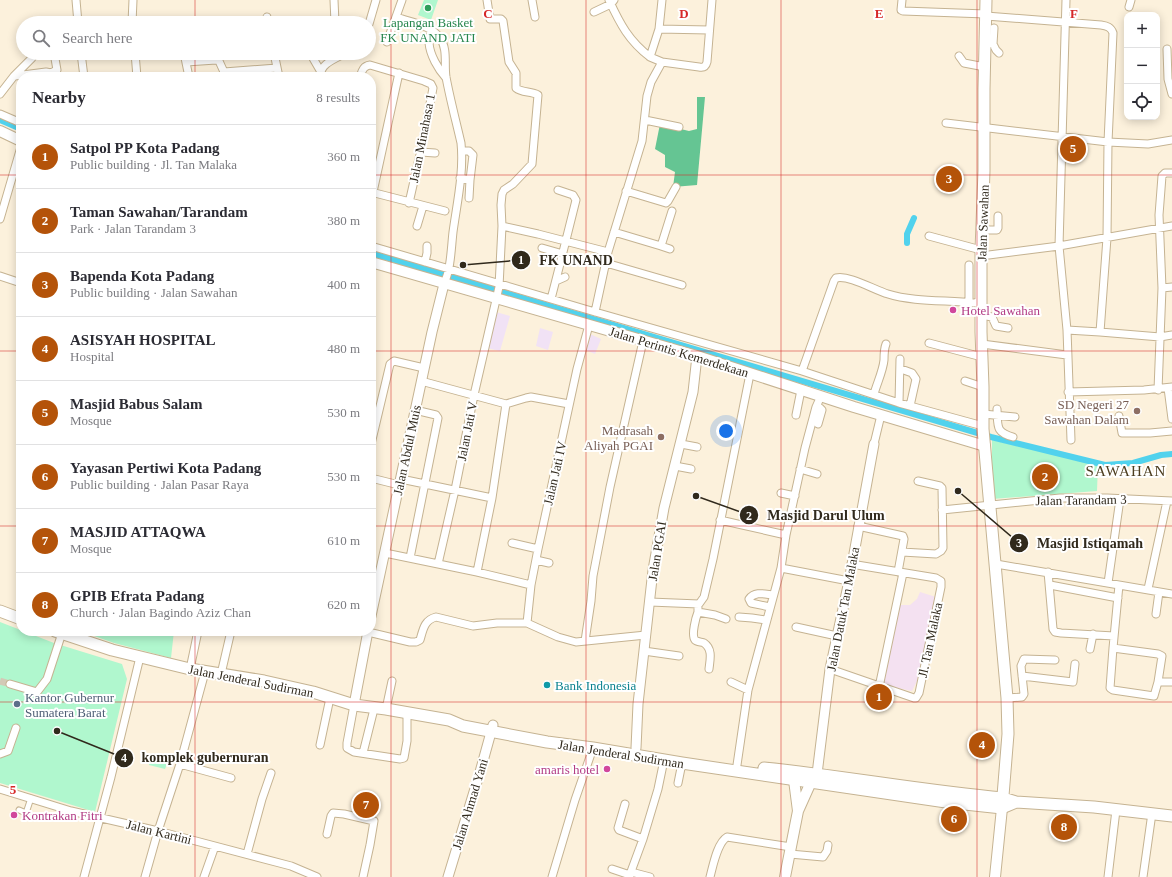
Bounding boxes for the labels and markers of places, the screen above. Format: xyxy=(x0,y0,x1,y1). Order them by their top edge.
marker: Lapangan Basket FK UNAND JATI xyxy=(423,3,433,13)
place label: Lapangan Basket FK UNAND JATI xyxy=(380,15,476,45)
pin: 5 xyxy=(1060,134,1086,164)
pin: 3 xyxy=(936,164,962,194)
callout: FK UNAND xyxy=(511,247,621,273)
place label: Hotel Sawahan xyxy=(961,303,1041,318)
marker: Hotel Sawahan xyxy=(948,305,958,315)
place label: SD Negeri 27 Sawahan Dalam xyxy=(1044,397,1129,427)
marker: SD Negeri 27 Sawahan Dalam xyxy=(1132,406,1142,416)
place label: Madrasah Aliyah PGAI xyxy=(584,423,653,453)
marker: Madrasah Aliyah PGAI xyxy=(656,432,666,442)
pin: 2 xyxy=(1032,462,1058,492)
callout: Masjid Darul Ulum xyxy=(739,502,893,528)
callout: Masjid Istiqamah xyxy=(1009,530,1151,556)
place label: Bank Indonesia xyxy=(555,678,636,693)
marker: Bank Indonesia xyxy=(542,680,552,690)
pin: 1 xyxy=(866,682,892,712)
place label: Kantor Gubernur Sumatera Barat xyxy=(25,690,115,720)
marker: Kantor Gubernur Sumatera Barat xyxy=(12,699,22,709)
pin: 4 xyxy=(969,730,995,760)
callout: komplek gubernuran xyxy=(114,745,277,771)
place label: amaris hotel xyxy=(535,762,599,777)
marker: amaris hotel xyxy=(602,764,612,774)
pin: 7 xyxy=(353,790,379,820)
pin: 6 xyxy=(941,804,967,834)
place label: Kontrakan Fitri xyxy=(22,808,103,823)
marker: Kontrakan Fitri xyxy=(9,810,19,820)
pin: 8 xyxy=(1051,812,1077,842)

